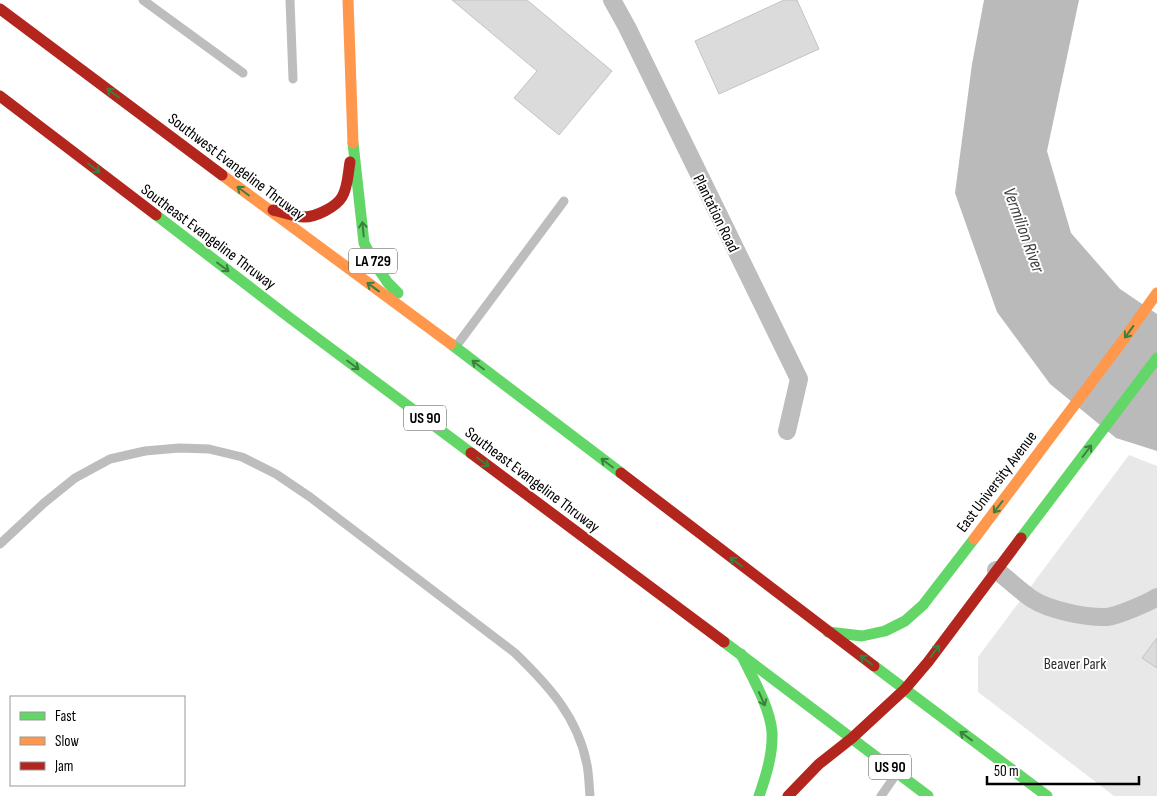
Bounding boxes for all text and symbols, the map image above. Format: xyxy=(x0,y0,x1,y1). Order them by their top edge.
one-way arrow xyxy=(106,88,120,98)
street label: Southwest Evangeline Thruway xyxy=(164,110,308,225)
one-way arrow xyxy=(87,163,100,174)
street label: Plantation Road xyxy=(689,172,743,256)
street label: Southeast Evangeline Thruway xyxy=(137,180,279,294)
one-way arrow xyxy=(237,185,250,196)
water label: Vermilion River xyxy=(998,185,1049,276)
one-way arrow xyxy=(358,221,368,237)
road number: LA 729 xyxy=(349,248,397,274)
one-way arrow xyxy=(216,262,230,272)
one-way arrow xyxy=(366,282,380,292)
one-way arrow xyxy=(1124,325,1134,339)
one-way arrow xyxy=(472,359,485,370)
one-way arrow xyxy=(346,360,360,370)
road number: US 90 xyxy=(404,406,446,430)
street label: Southeast Evangeline Thruway xyxy=(461,423,603,537)
street label: East University Avenue xyxy=(953,428,1041,536)
one-way arrow xyxy=(1081,445,1092,458)
one-way arrow xyxy=(476,457,490,467)
one-way arrow xyxy=(600,458,614,468)
one-way arrow xyxy=(992,500,1003,513)
one-way arrow xyxy=(730,556,743,567)
one-way arrow xyxy=(930,645,940,659)
one-way arrow xyxy=(859,655,873,665)
park label: Beaver Park xyxy=(1044,655,1106,674)
one-way arrow xyxy=(757,691,767,706)
legend xyxy=(10,696,185,786)
text: Fast xyxy=(55,707,77,726)
one-way arrow xyxy=(959,731,973,741)
text: Slow xyxy=(55,732,79,751)
road number: US 90 xyxy=(869,754,911,780)
scale bar xyxy=(987,754,1140,786)
text: Jam xyxy=(54,757,73,776)
text: 50 m xyxy=(994,762,1019,781)

